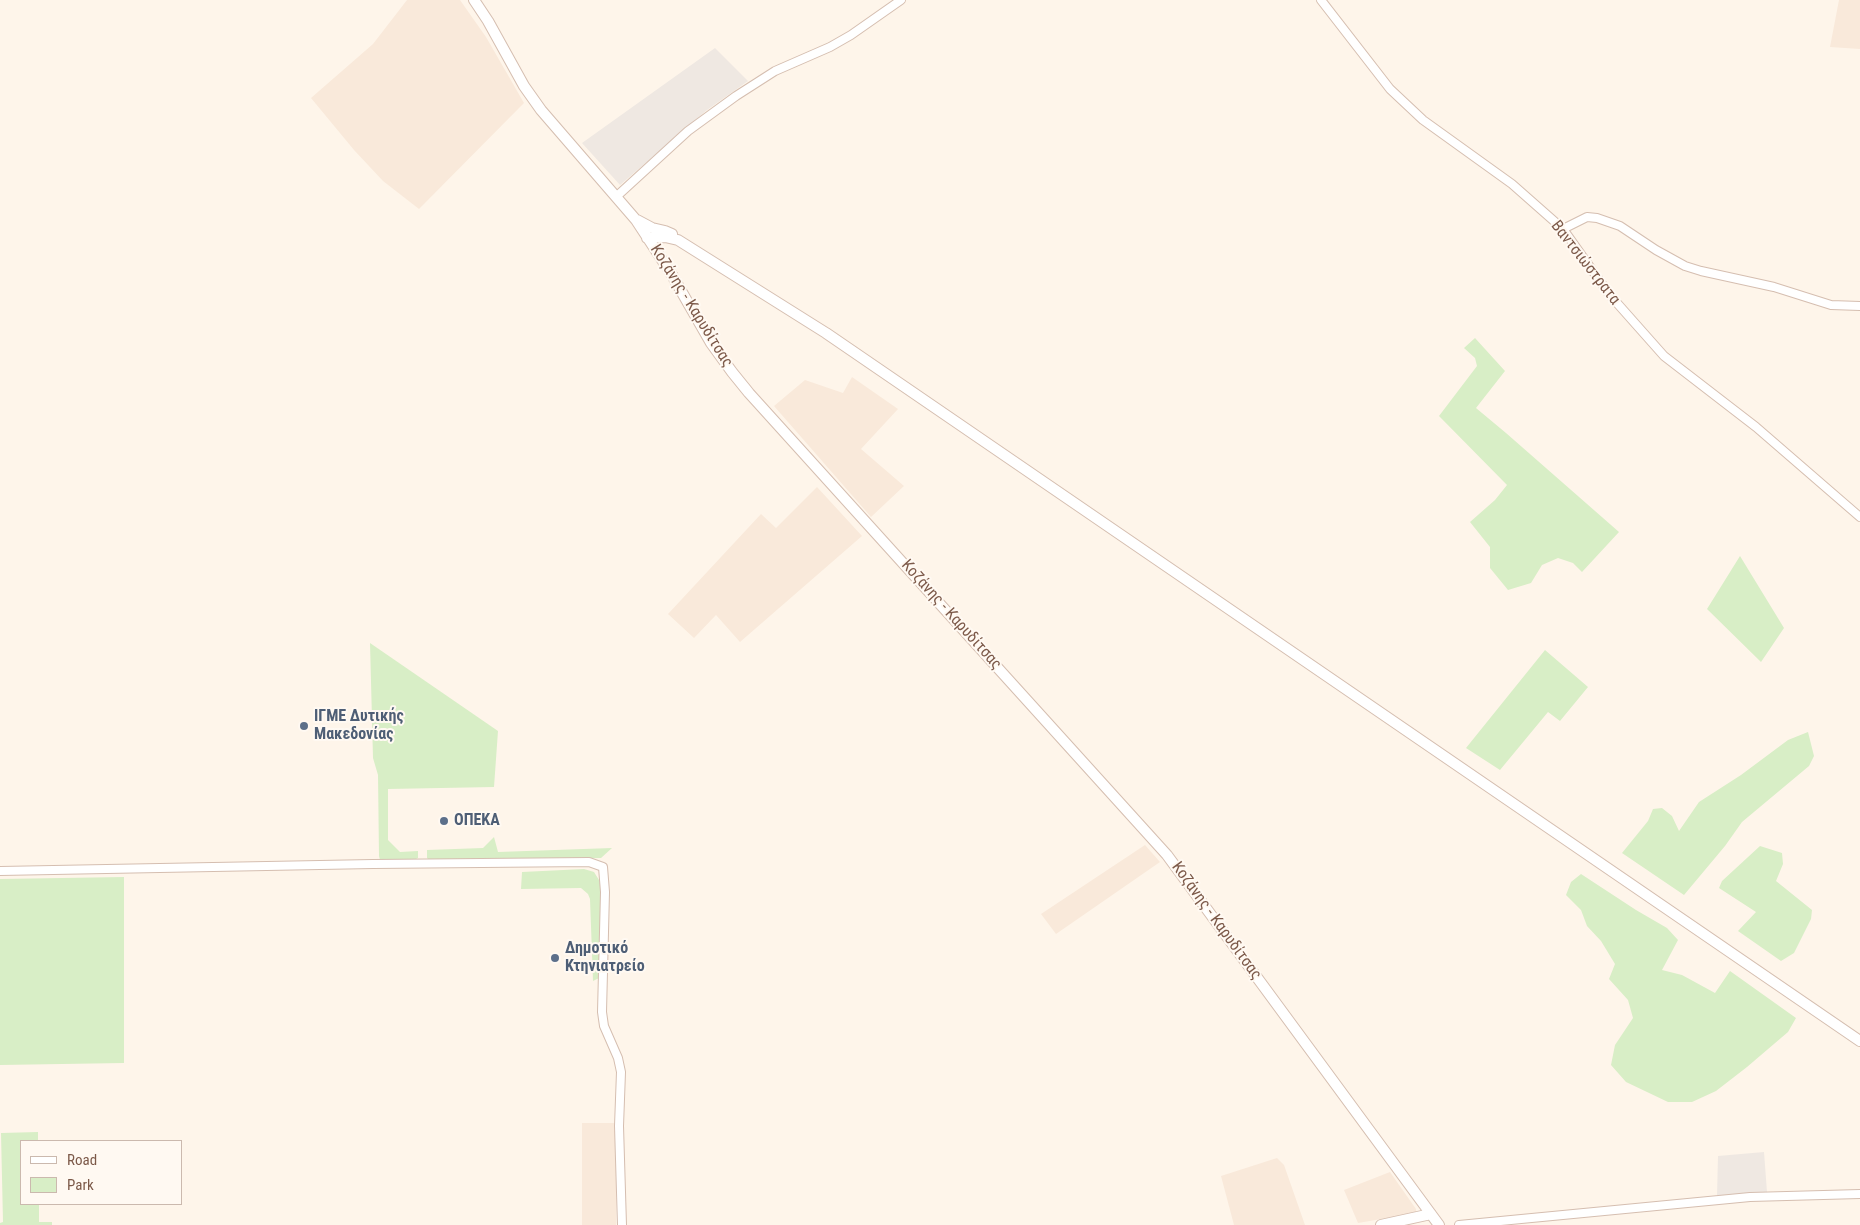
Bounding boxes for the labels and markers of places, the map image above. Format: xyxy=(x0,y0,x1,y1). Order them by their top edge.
place label: ΙΓΜΕ Δυτικής Μακεδονίας xyxy=(314,707,404,745)
marker: ΙΓΜΕ Δυτικής Μακεδονίας xyxy=(298,720,310,732)
place label: ΟΠΕΚΑ xyxy=(454,811,500,831)
marker: ΟΠΕΚΑ xyxy=(438,815,450,827)
place label: Δημοτικό Κτηνιατρείο xyxy=(565,939,645,977)
marker: Δημοτικό Κτηνιατρείο xyxy=(549,952,561,964)

